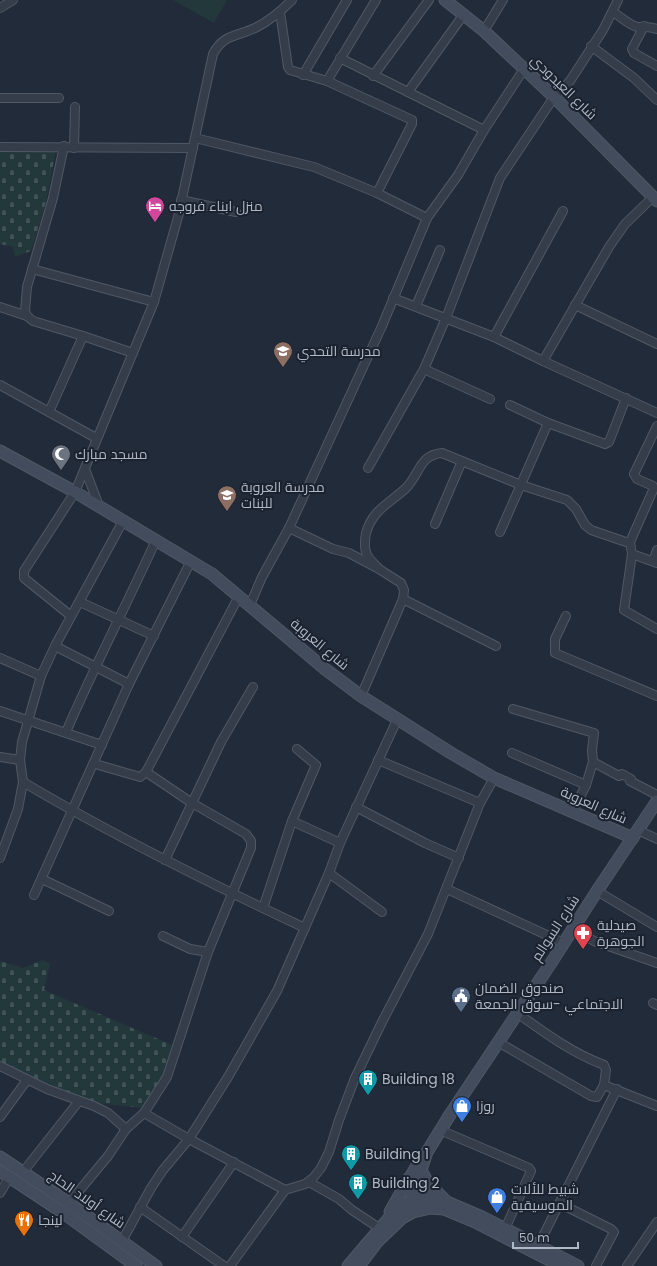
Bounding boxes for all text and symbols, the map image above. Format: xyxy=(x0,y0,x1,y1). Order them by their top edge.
street label: شارع العيدودي xyxy=(525,50,602,125)
hotel icon: منزل ابناء فروجه xyxy=(144,195,166,223)
place label: منزل ابناء فروجه xyxy=(169,196,263,216)
school or university icon: مدرسة التحدي xyxy=(272,340,294,368)
place label: مدرسة التحدي xyxy=(297,341,381,363)
mosque icon: مسجد مبارك xyxy=(50,443,72,471)
place label: مسجد مبارك xyxy=(75,444,148,464)
place label: مدرسة العروبة للبنات xyxy=(241,477,325,513)
school or university icon: مدرسة العروبة للبنات xyxy=(216,484,238,512)
street label: شارع العروبة xyxy=(286,614,354,674)
street label: شارع العروبة xyxy=(557,781,631,829)
street label: شارع السوالم xyxy=(526,891,584,965)
place label: صيدلية الجوهرة xyxy=(597,915,645,951)
pharmacy icon: صيدلية الجوهرة xyxy=(572,922,594,950)
place label: صندوق الضمان الاجتماعي -سوق الجمعة xyxy=(475,978,623,1016)
public building icon: صندوق الضمان الاجتماعي -سوق الجمعة xyxy=(450,985,472,1013)
building icon: Building 18 xyxy=(357,1068,379,1096)
place label: Building 18 xyxy=(382,1069,455,1089)
shop icon: روزا xyxy=(451,1095,473,1123)
place label: روزا xyxy=(476,1096,495,1116)
building icon: Building 1 xyxy=(340,1143,362,1171)
place label: Building 1 xyxy=(365,1144,429,1164)
street label: شارع أولاد الحاج xyxy=(44,1165,130,1233)
building icon: Building 2 xyxy=(347,1172,369,1200)
place label: Building 2 xyxy=(372,1173,440,1193)
place label: شبيط للألات الموسيقية xyxy=(511,1179,579,1215)
shop icon: شبيط للألات الموسيقية xyxy=(486,1186,508,1214)
restaurant icon: لينجا xyxy=(13,1209,35,1237)
place label: لينجا xyxy=(38,1210,63,1230)
scale bar xyxy=(513,1224,578,1250)
text: 50 m xyxy=(519,1229,550,1246)

